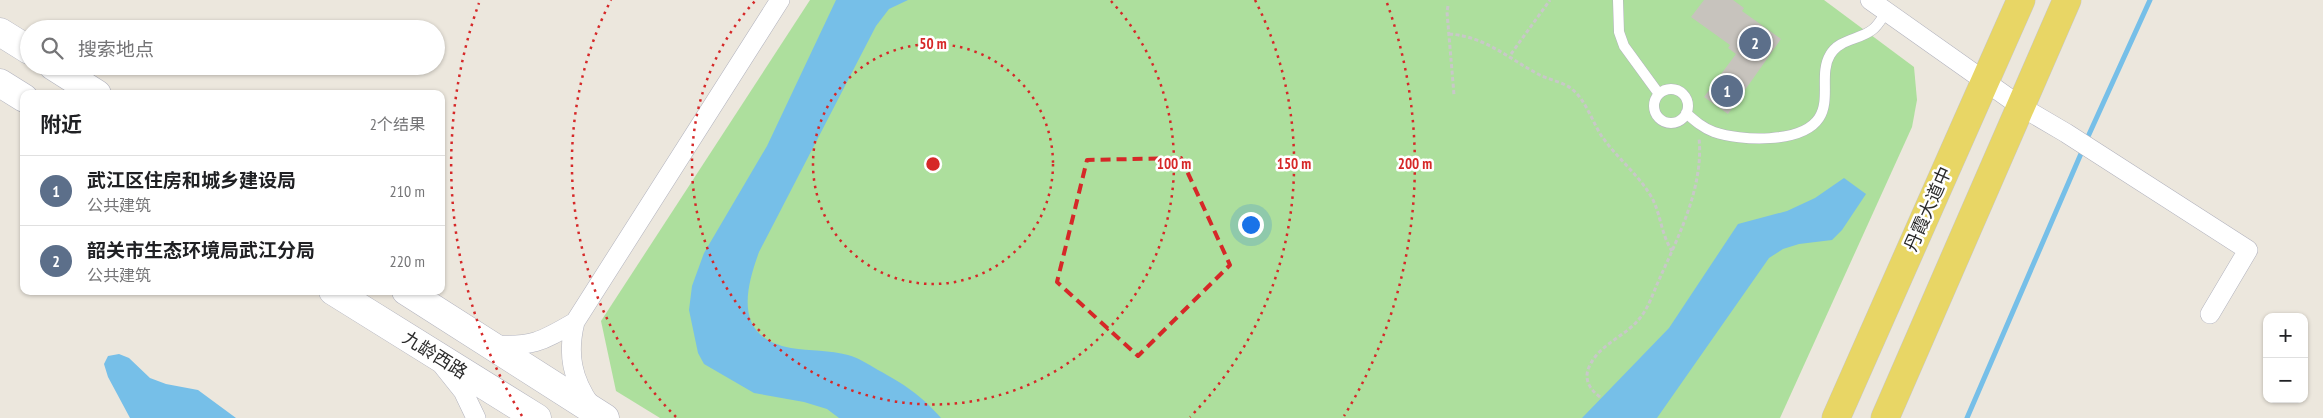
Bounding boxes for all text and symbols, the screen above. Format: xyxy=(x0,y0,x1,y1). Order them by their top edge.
search box xyxy=(20,20,445,75)
pin: 2 xyxy=(1739,24,1771,62)
icon: search xyxy=(38,34,66,62)
text: 50 m xyxy=(919,34,947,53)
text: 搜索地点 xyxy=(78,37,154,61)
pin: 1 xyxy=(1711,72,1743,110)
text: 附近 xyxy=(40,111,82,138)
text: 2个结果 xyxy=(370,114,425,134)
text: 100 m xyxy=(1157,154,1191,173)
text: 150 m xyxy=(1277,154,1311,173)
text: 200 m xyxy=(1398,154,1432,173)
centre of rings xyxy=(924,155,942,173)
street label: 丹霞大道中 xyxy=(1899,163,1956,255)
text: 武江区住房和城乡建设局 xyxy=(87,168,296,192)
text: 1 xyxy=(52,181,60,201)
text: 210 m xyxy=(390,181,425,201)
text: 公共建筑 xyxy=(87,195,151,215)
your location xyxy=(1238,212,1264,238)
text: 韶关市生态环境局武江分局 xyxy=(87,238,315,262)
text: 2 xyxy=(52,251,60,271)
text: 220 m xyxy=(390,251,425,271)
text: 公共建筑 xyxy=(87,265,151,285)
map controls xyxy=(2263,313,2308,403)
button: + xyxy=(2263,313,2308,358)
street label: 九龄西路 xyxy=(399,326,472,383)
button: − xyxy=(2263,358,2308,403)

